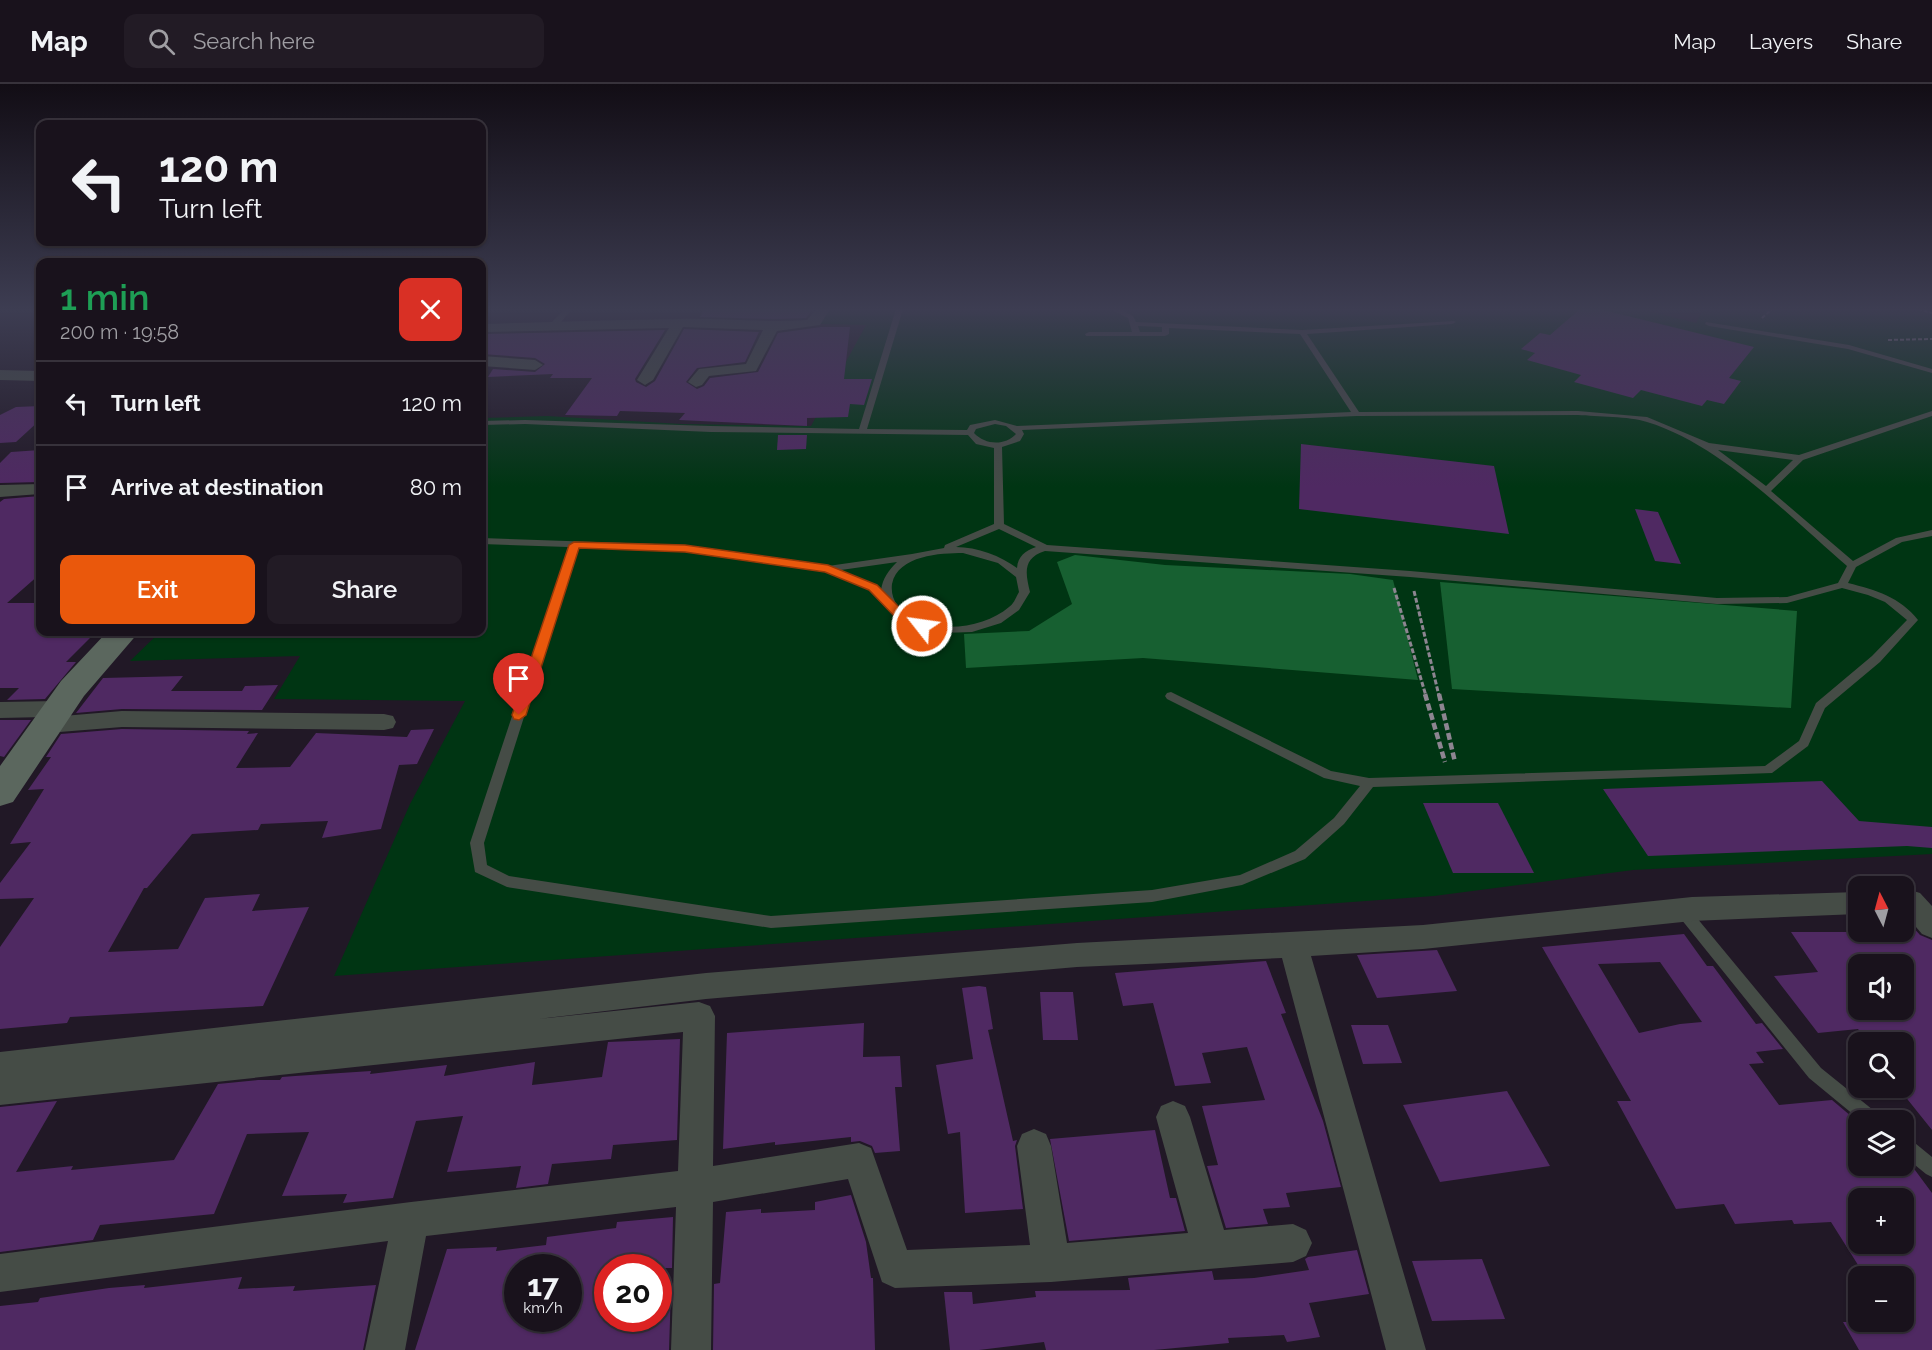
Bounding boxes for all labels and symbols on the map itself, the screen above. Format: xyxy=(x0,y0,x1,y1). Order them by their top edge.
position arrow xyxy=(890,594,954,658)
pin xyxy=(493,653,544,715)
north arrow xyxy=(1848,876,1914,942)
speed limit sign: 20 xyxy=(594,1254,672,1332)

